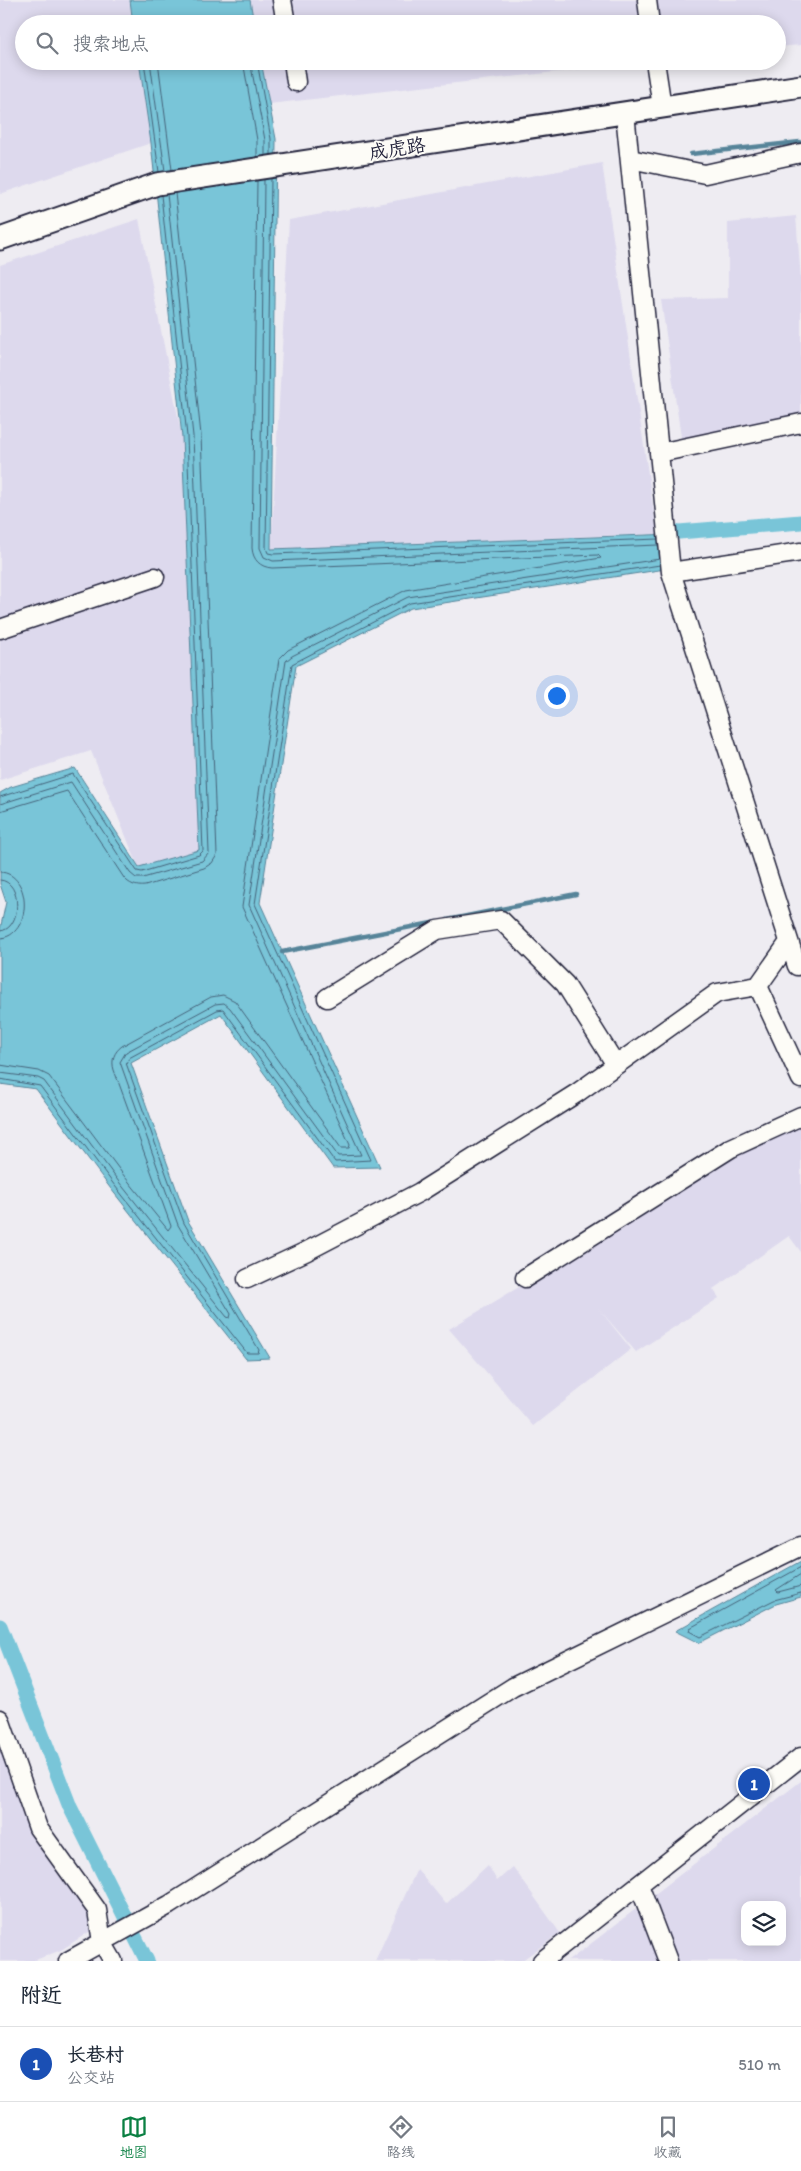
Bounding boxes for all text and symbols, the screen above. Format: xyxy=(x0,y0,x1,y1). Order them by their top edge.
search box xyxy=(15,15,786,70)
icon: search xyxy=(33,29,61,57)
text: 搜索地点 xyxy=(73,32,149,55)
street label: 成虎路 xyxy=(367,133,427,164)
your location xyxy=(544,683,570,709)
pin: 1 xyxy=(738,1765,770,1803)
map controls xyxy=(741,1901,786,1946)
button: layers xyxy=(741,1901,786,1946)
text: 附近 xyxy=(20,1982,62,2007)
text: 长巷村 xyxy=(67,2043,124,2066)
text: 1 xyxy=(32,2055,40,2074)
text: 510 m xyxy=(738,2055,781,2074)
text: 公交站 xyxy=(67,2068,115,2087)
tab: 地图 xyxy=(120,2113,148,2161)
tab: 路线 xyxy=(387,2113,415,2161)
tab: 收藏 xyxy=(654,2113,682,2161)

